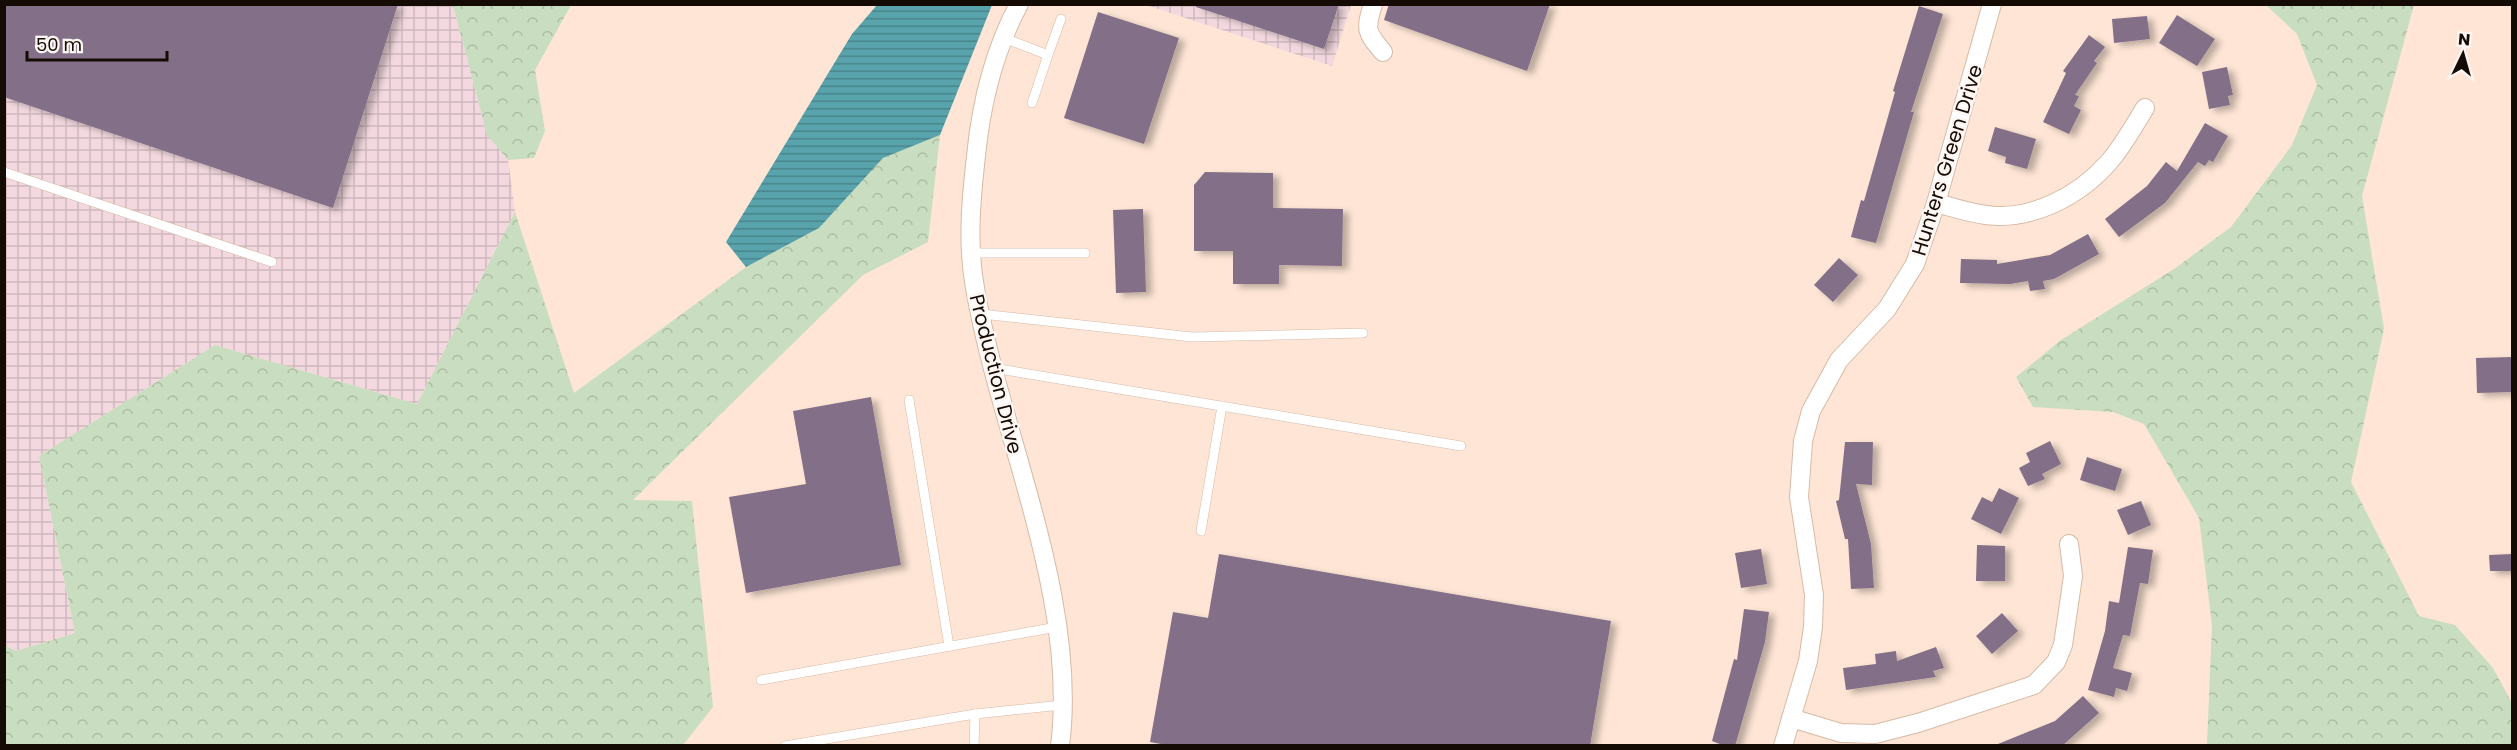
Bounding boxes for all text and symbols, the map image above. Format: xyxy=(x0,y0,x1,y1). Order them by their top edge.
scale bar xyxy=(27,24,166,62)
north arrow xyxy=(2433,24,2493,84)
text: N xyxy=(2457,28,2471,52)
text: 50 m xyxy=(36,32,82,57)
street label: Hunters Green Drive xyxy=(1905,61,1989,259)
street label: Production Drive xyxy=(963,291,1029,457)

